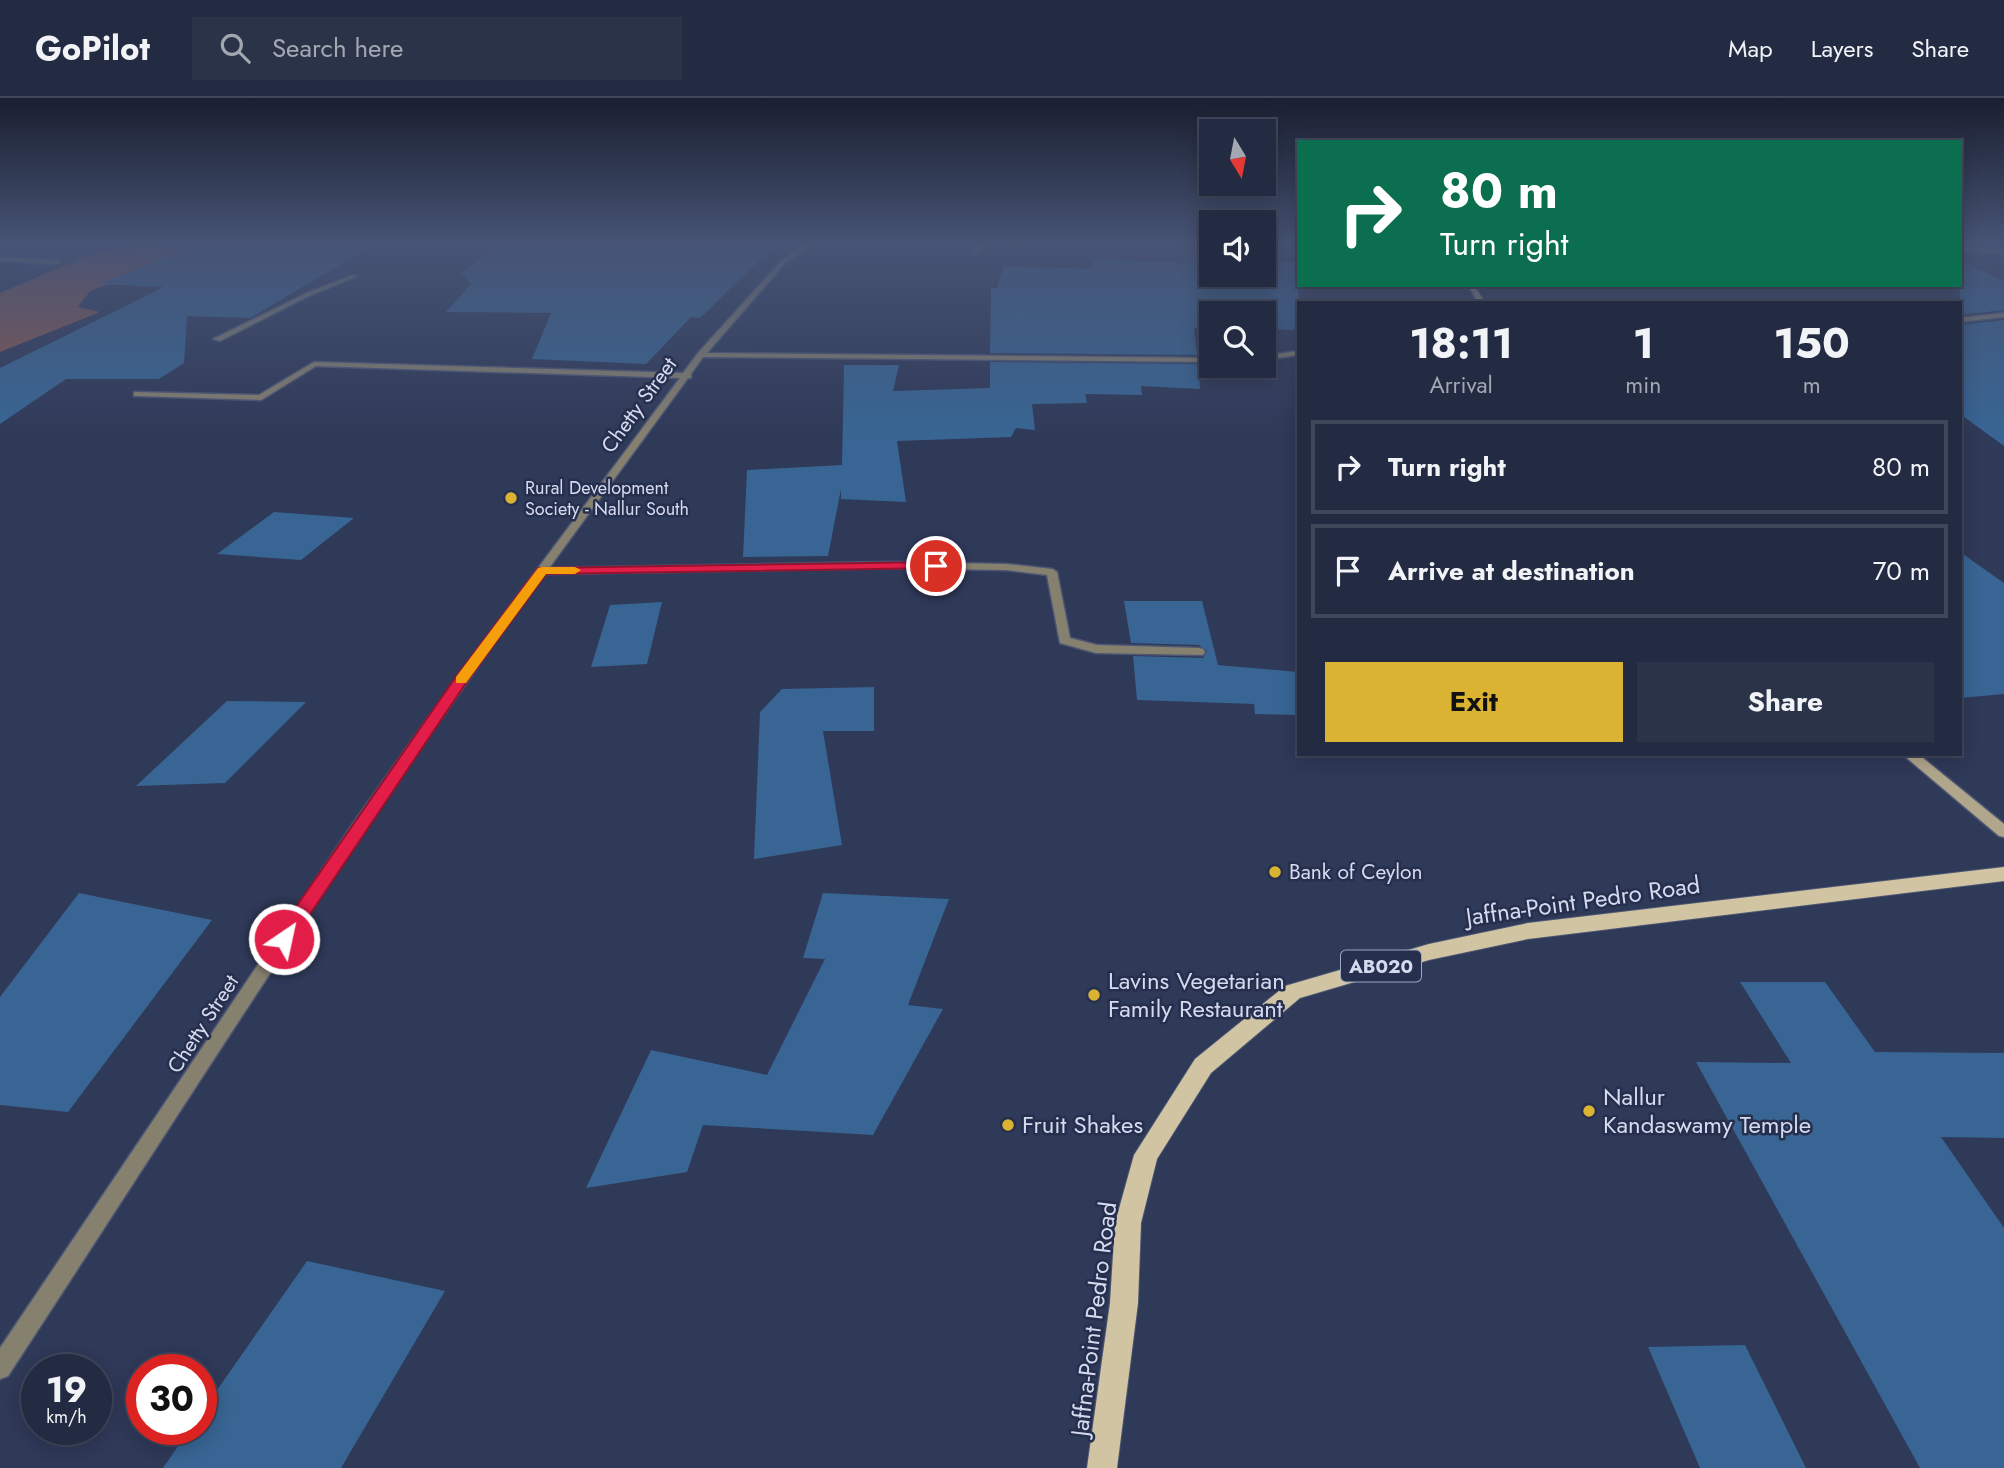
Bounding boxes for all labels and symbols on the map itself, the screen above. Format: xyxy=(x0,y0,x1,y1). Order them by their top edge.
north arrow xyxy=(1199,119,1276,196)
street label: Chetty Street xyxy=(594,351,684,459)
place label: Rural Development Society - Nallur South xyxy=(525,475,689,522)
marker: Rural Development Society - Nallur South xyxy=(503,490,519,506)
pin xyxy=(906,536,966,596)
place label: Bank of Ceylon xyxy=(1289,857,1423,887)
marker: Bank of Ceylon xyxy=(1267,864,1283,880)
street label: Jaffna-Point Pedro Road xyxy=(1461,867,1702,935)
position arrow xyxy=(247,902,321,976)
road number: AB020 xyxy=(1341,950,1421,982)
place label: Lavins Vegetarian Family Restaurant xyxy=(1108,963,1285,1026)
street label: Chetty Street xyxy=(160,969,246,1079)
marker: Lavins Vegetarian Family Restaurant xyxy=(1086,987,1102,1003)
place label: Nallur Kandaswamy Temple xyxy=(1603,1079,1811,1142)
marker: Nallur Kandaswamy Temple xyxy=(1581,1103,1597,1119)
place label: Fruit Shakes xyxy=(1022,1107,1143,1142)
marker: Fruit Shakes xyxy=(1000,1117,1016,1133)
street label: Jaffna-Point Pedro Road xyxy=(1061,1200,1125,1441)
speed limit sign: 30 xyxy=(126,1354,217,1445)

